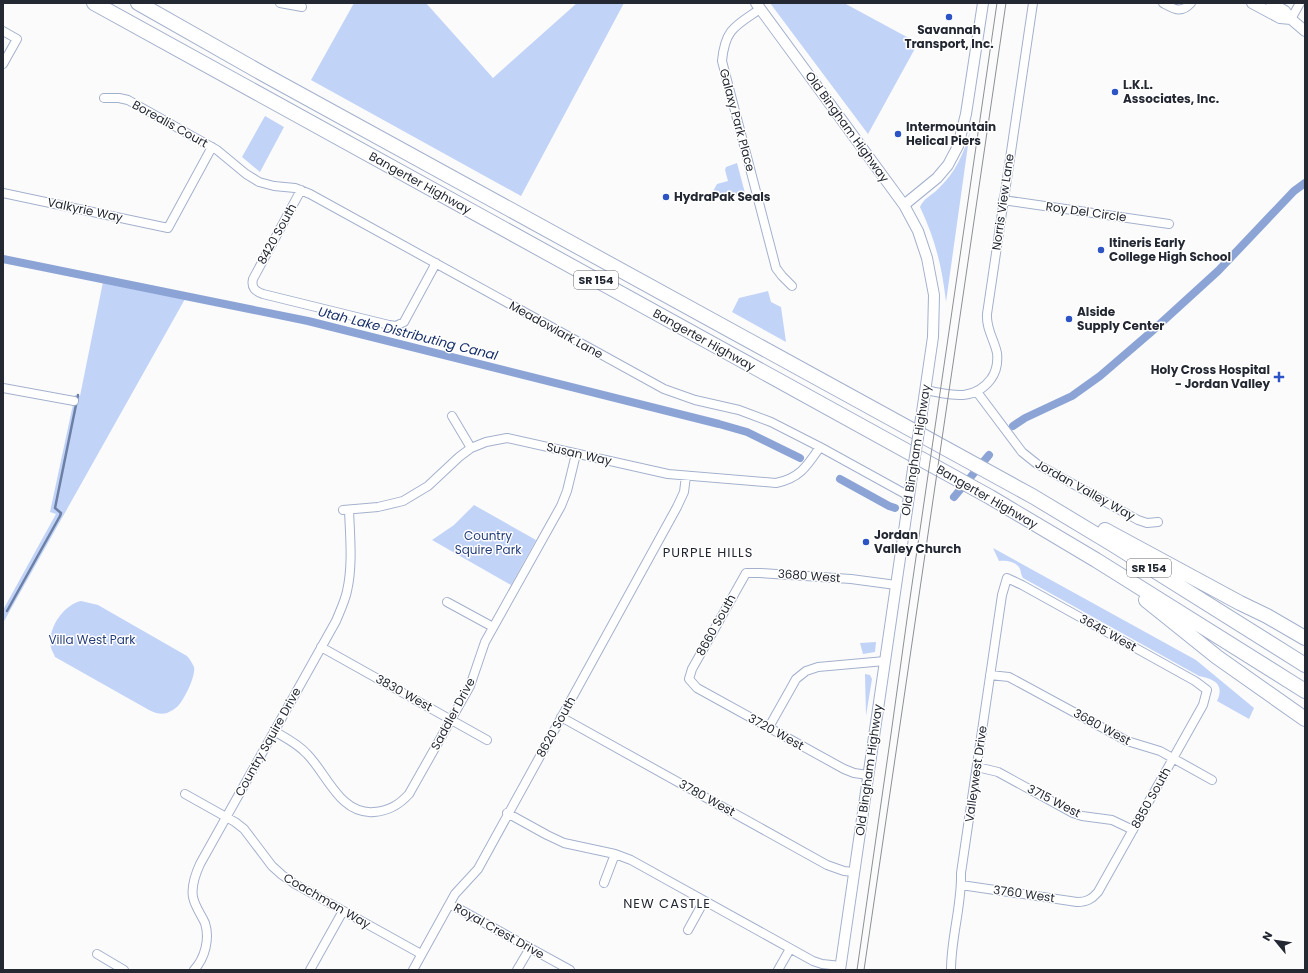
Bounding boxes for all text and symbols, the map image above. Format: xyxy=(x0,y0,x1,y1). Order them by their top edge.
marker: Savannah Transport, Inc. xyxy=(944,12,954,22)
place label: Savannah Transport, Inc. xyxy=(904,21,994,52)
street label: Galaxy Park Place xyxy=(716,67,759,173)
street label: Old Bingham Highway xyxy=(801,68,893,186)
place label: L.K.L. Associates, Inc. xyxy=(1123,76,1219,107)
marker: L.K.L. Associates, Inc. xyxy=(1110,87,1120,97)
street label: Borealis Court xyxy=(129,96,211,151)
place label: Intermountain Helical Piers xyxy=(906,118,996,149)
marker: Intermountain Helical Piers xyxy=(893,129,903,139)
street label: Bangerter Highway xyxy=(366,147,475,218)
street label: Norris View Lane xyxy=(987,152,1018,251)
place label: HydraPak Seals xyxy=(674,188,771,205)
marker: HydraPak Seals xyxy=(661,192,671,202)
street label: Valkyrie Way xyxy=(46,193,125,226)
street label: Roy Del Circle xyxy=(1045,197,1128,226)
street label: 8420 South xyxy=(253,200,300,267)
place label: Itineris Early College High School xyxy=(1109,234,1231,265)
marker: Itineris Early College High School xyxy=(1096,245,1106,255)
road number: SR 154 xyxy=(574,271,618,289)
street label: Meadowlark Lane xyxy=(506,297,606,362)
water label: Utah Lake Distributing Canal xyxy=(316,302,501,365)
place label: Alside Supply Center xyxy=(1077,303,1164,334)
street label: Bangerter Highway xyxy=(650,304,759,375)
marker: Alside Supply Center xyxy=(1064,314,1074,324)
place label: Holy Cross Hospital - Jordan Valley xyxy=(1151,361,1270,392)
marker: Holy Cross Hospital - Jordan Valley xyxy=(1273,371,1285,383)
street label: Old Bingham Highway xyxy=(897,383,934,517)
street label: Susan Way xyxy=(545,438,614,469)
street label: Jordan Valley Way xyxy=(1032,455,1138,524)
street label: Bangerter Highway xyxy=(933,461,1041,533)
place label: Jordan Valley Church xyxy=(874,526,961,557)
park label: Country Squire Park xyxy=(455,527,522,558)
marker: Jordan Valley Church xyxy=(861,537,871,547)
district label: PURPLE HILLS xyxy=(663,543,753,562)
road number: SR 154 xyxy=(1127,559,1171,577)
street label: 3680 West xyxy=(777,565,841,586)
street label: 8660 South xyxy=(692,591,739,659)
street label: 3645 West xyxy=(1077,610,1140,655)
park label: Villa West Park xyxy=(49,631,136,648)
street label: 3830 West xyxy=(373,670,436,715)
street label: Saddler Drive xyxy=(426,675,479,753)
street label: Country Squire Drive xyxy=(231,684,305,799)
street label: 8620 South xyxy=(532,693,579,760)
street label: Old Bingham Highway xyxy=(851,703,886,837)
street label: 3680 West xyxy=(1071,704,1134,749)
street label: 3720 West xyxy=(745,709,807,754)
street label: Valleywest Drive xyxy=(960,724,991,823)
street label: 8850 South xyxy=(1127,764,1174,832)
street label: 3780 West xyxy=(676,775,738,820)
street label: 3715 West xyxy=(1025,780,1084,821)
street label: Coachman Way xyxy=(281,869,374,933)
street label: 3760 West xyxy=(992,881,1056,906)
district label: NEW CASTLE xyxy=(623,894,711,913)
street label: Royal Crest Drive xyxy=(451,899,548,963)
north arrow xyxy=(1256,921,1296,961)
text: N xyxy=(1258,929,1276,944)

